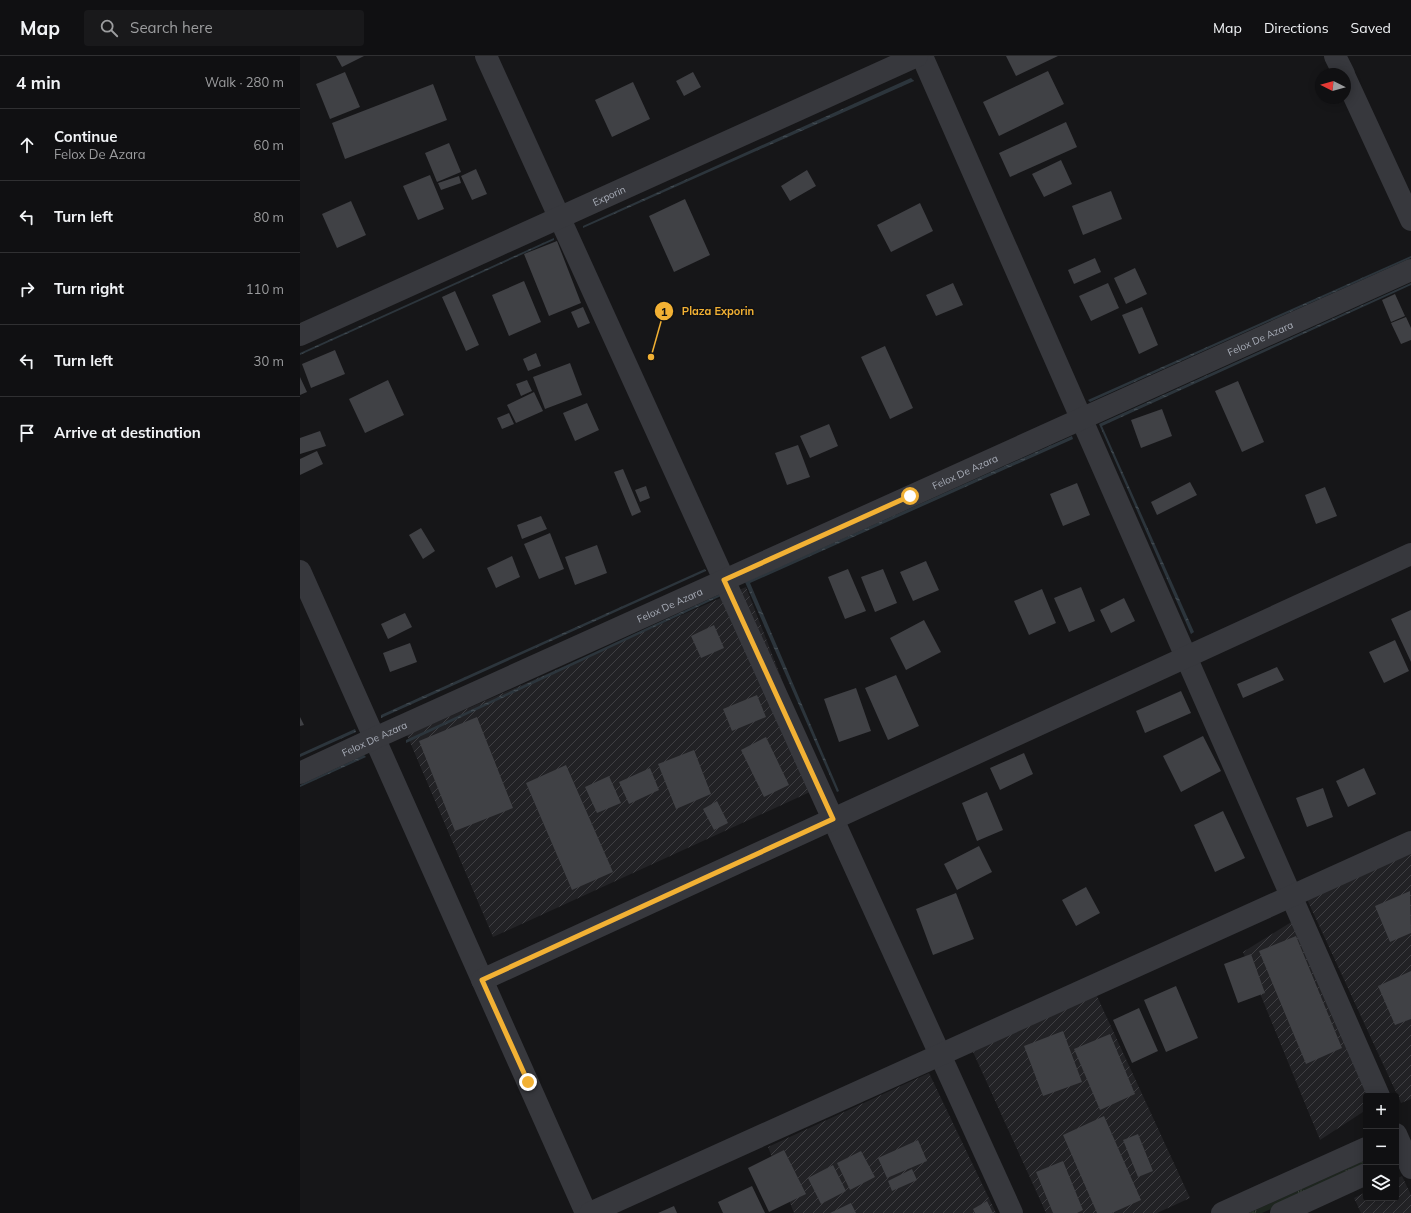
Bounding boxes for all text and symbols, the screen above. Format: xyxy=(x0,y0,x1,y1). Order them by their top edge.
search box xyxy=(84,10,364,46)
text: Map xyxy=(20,16,60,40)
icon: search xyxy=(98,17,120,39)
text: Search here xyxy=(130,18,213,37)
text: Map xyxy=(1213,19,1242,37)
text: Directions xyxy=(1264,19,1329,37)
text: Saved xyxy=(1351,19,1391,37)
north arrow xyxy=(1315,68,1351,104)
text: 4 min xyxy=(16,72,61,93)
text: Walk · 280 m xyxy=(205,74,284,90)
text: Continue xyxy=(54,127,117,146)
icon: ahead xyxy=(16,134,38,156)
text: 60 m xyxy=(254,137,284,153)
text: Felox De Azara xyxy=(54,146,146,162)
street label: Exporin xyxy=(591,183,628,209)
icon: left xyxy=(16,206,38,228)
text: Turn left xyxy=(54,207,113,226)
text: 80 m xyxy=(254,209,284,225)
icon: right xyxy=(16,278,38,300)
text: Turn right xyxy=(54,279,124,298)
text: 110 m xyxy=(246,281,284,297)
callout: Plaza Exporin xyxy=(654,300,762,323)
text: 1 xyxy=(660,304,668,319)
text: Plaza Exporin xyxy=(682,304,754,318)
street label: Felox De Azara xyxy=(1226,318,1295,359)
icon: left xyxy=(16,350,38,372)
text: Turn left xyxy=(54,351,113,370)
text: 30 m xyxy=(254,353,284,369)
icon: arrive xyxy=(16,422,38,444)
text: Arrive at destination xyxy=(54,423,201,442)
street label: Felox De Azara xyxy=(930,452,1000,492)
route start xyxy=(901,487,919,505)
street label: Felox De Azara xyxy=(635,585,705,626)
street label: Felox De Azara xyxy=(340,718,409,760)
route end xyxy=(519,1073,537,1091)
map controls xyxy=(1363,1093,1399,1201)
button: + xyxy=(1363,1093,1399,1129)
button: − xyxy=(1363,1129,1399,1165)
button: layers xyxy=(1363,1165,1399,1201)

